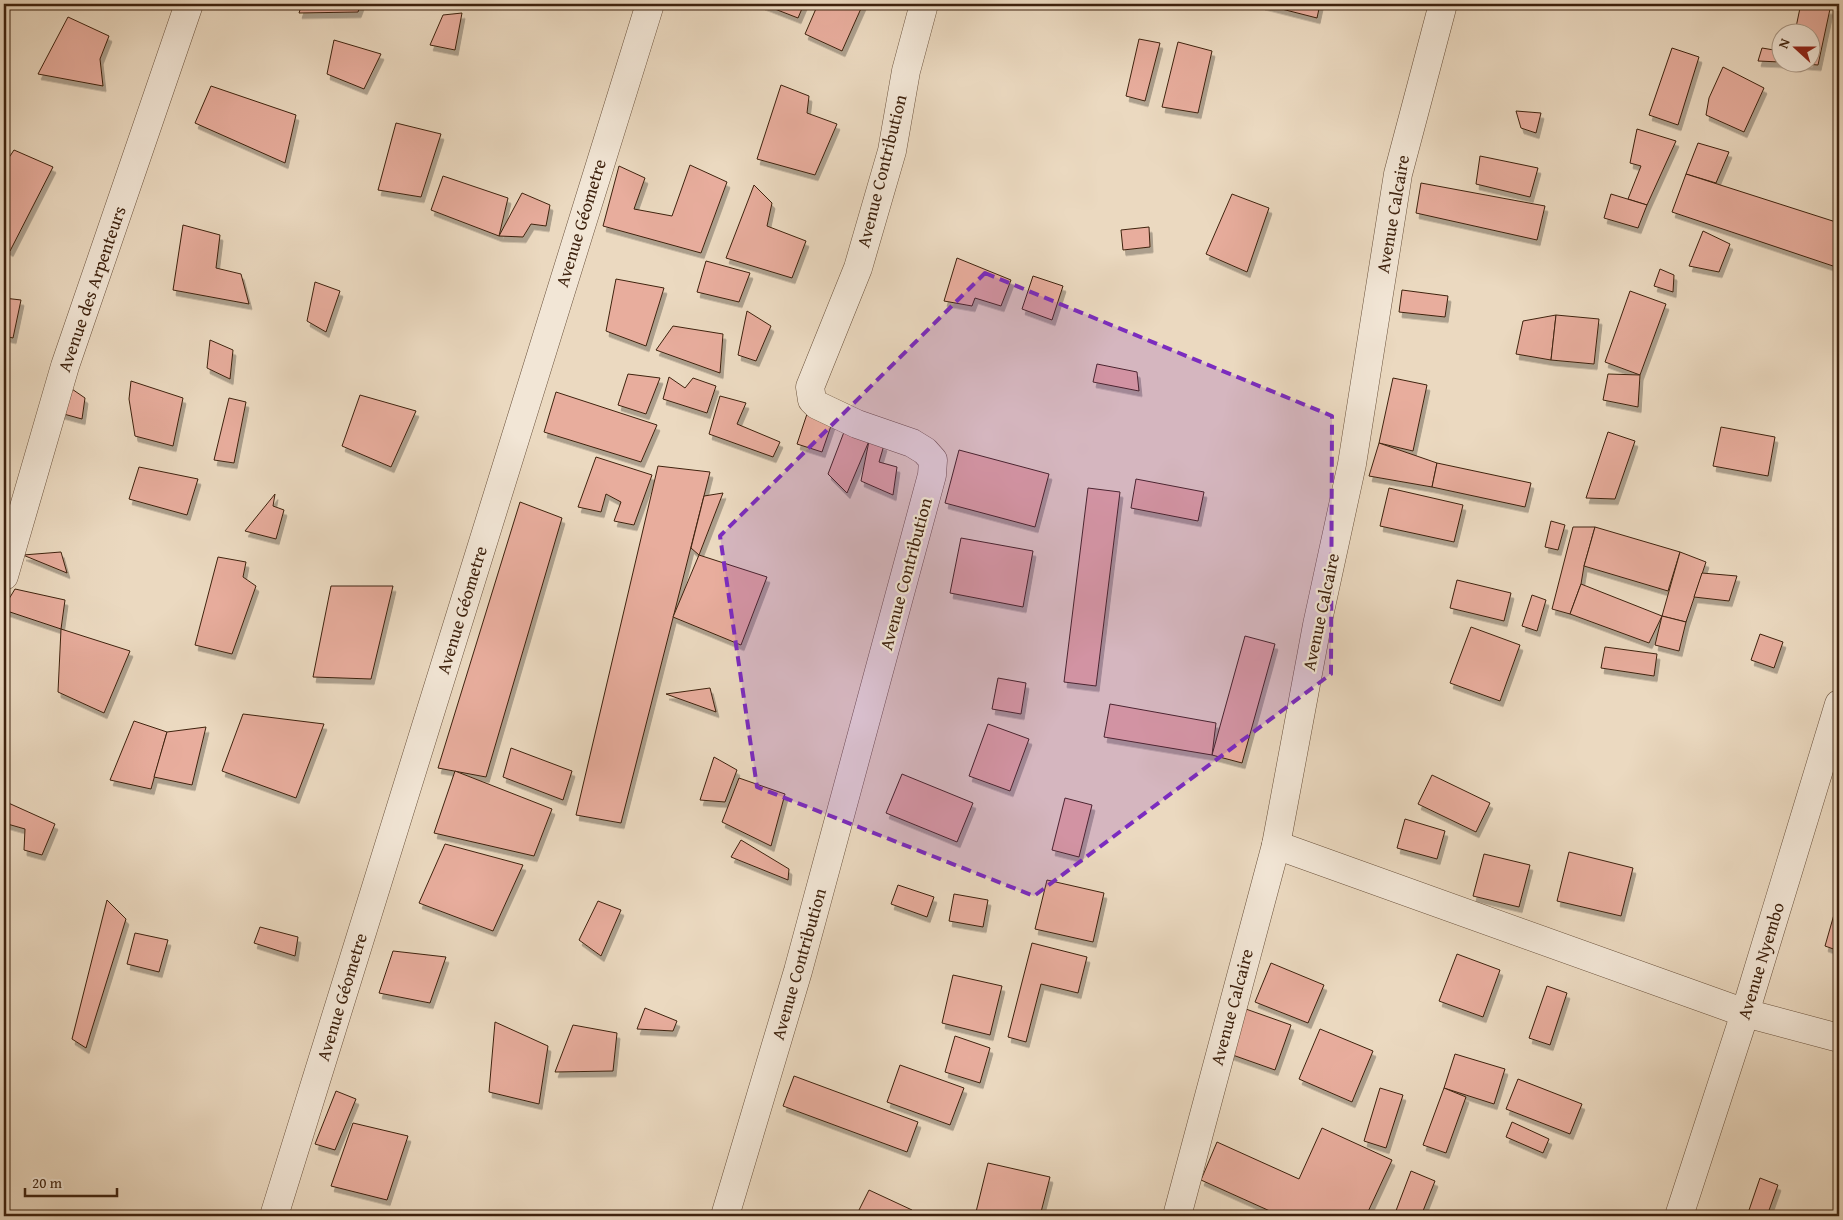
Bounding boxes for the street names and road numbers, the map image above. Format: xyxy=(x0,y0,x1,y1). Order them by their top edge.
street label: Avenue Contribution xyxy=(849,91,914,250)
street label: Avenue Calcaire xyxy=(1369,153,1416,275)
street label: Avenue Géometre xyxy=(548,155,613,290)
street label: Avenue des Arpenteurs xyxy=(50,202,133,376)
street label: Avenue Contribution xyxy=(872,495,939,653)
street label: Avenue Géometre xyxy=(429,542,494,677)
street label: Avenue Calcaire xyxy=(1295,551,1346,673)
street label: Avenue Contribution xyxy=(764,885,833,1043)
street label: Avenue Nyembo xyxy=(1730,899,1791,1023)
street label: Avenue Géometre xyxy=(309,929,374,1064)
street label: Avenue Calcaire xyxy=(1203,946,1260,1068)

